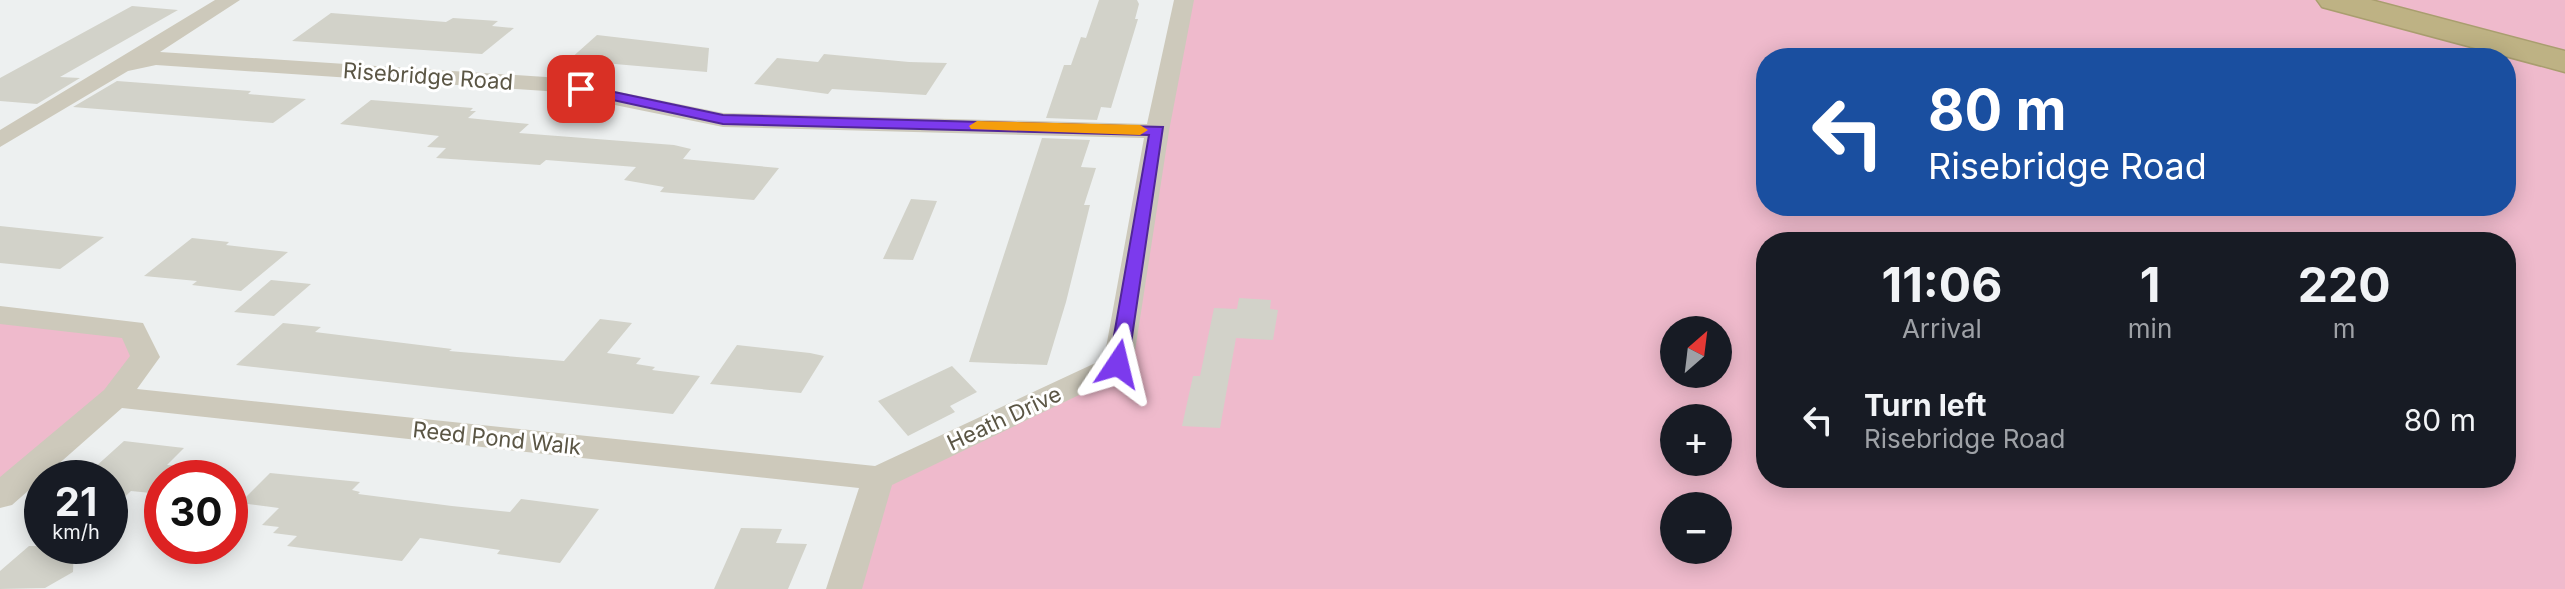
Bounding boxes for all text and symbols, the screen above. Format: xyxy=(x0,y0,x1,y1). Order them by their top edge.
pin xyxy=(547,55,615,123)
street label: Risebridge Road xyxy=(342,57,514,95)
icon: arrive xyxy=(559,67,603,111)
text: 80 m xyxy=(1928,76,2067,144)
icon: left xyxy=(1796,80,1900,184)
text: Risebridge Road xyxy=(1928,144,2207,188)
text: 11:06 xyxy=(1881,255,2002,314)
text: 1 xyxy=(2140,255,2160,314)
text: 220 xyxy=(2298,255,2391,314)
text: Arrival xyxy=(1902,313,1982,344)
text: min xyxy=(2128,313,2172,344)
text: m xyxy=(2333,313,2356,344)
north arrow xyxy=(1660,316,1732,388)
map controls xyxy=(1660,316,1732,564)
position arrow xyxy=(1076,322,1160,406)
street label: Heath Drive xyxy=(943,380,1065,456)
text: Turn left xyxy=(1864,387,1986,423)
icon: left xyxy=(1796,398,1840,442)
text: 80 m xyxy=(2404,402,2476,438)
button: + xyxy=(1660,404,1732,476)
street label: Reed Pond Walk xyxy=(411,416,583,460)
text: Risebridge Road xyxy=(1864,423,2065,454)
speed limit sign: 30 xyxy=(144,460,248,564)
text: 21 xyxy=(55,477,97,526)
button: − xyxy=(1660,492,1732,564)
text: km/h xyxy=(52,520,100,544)

